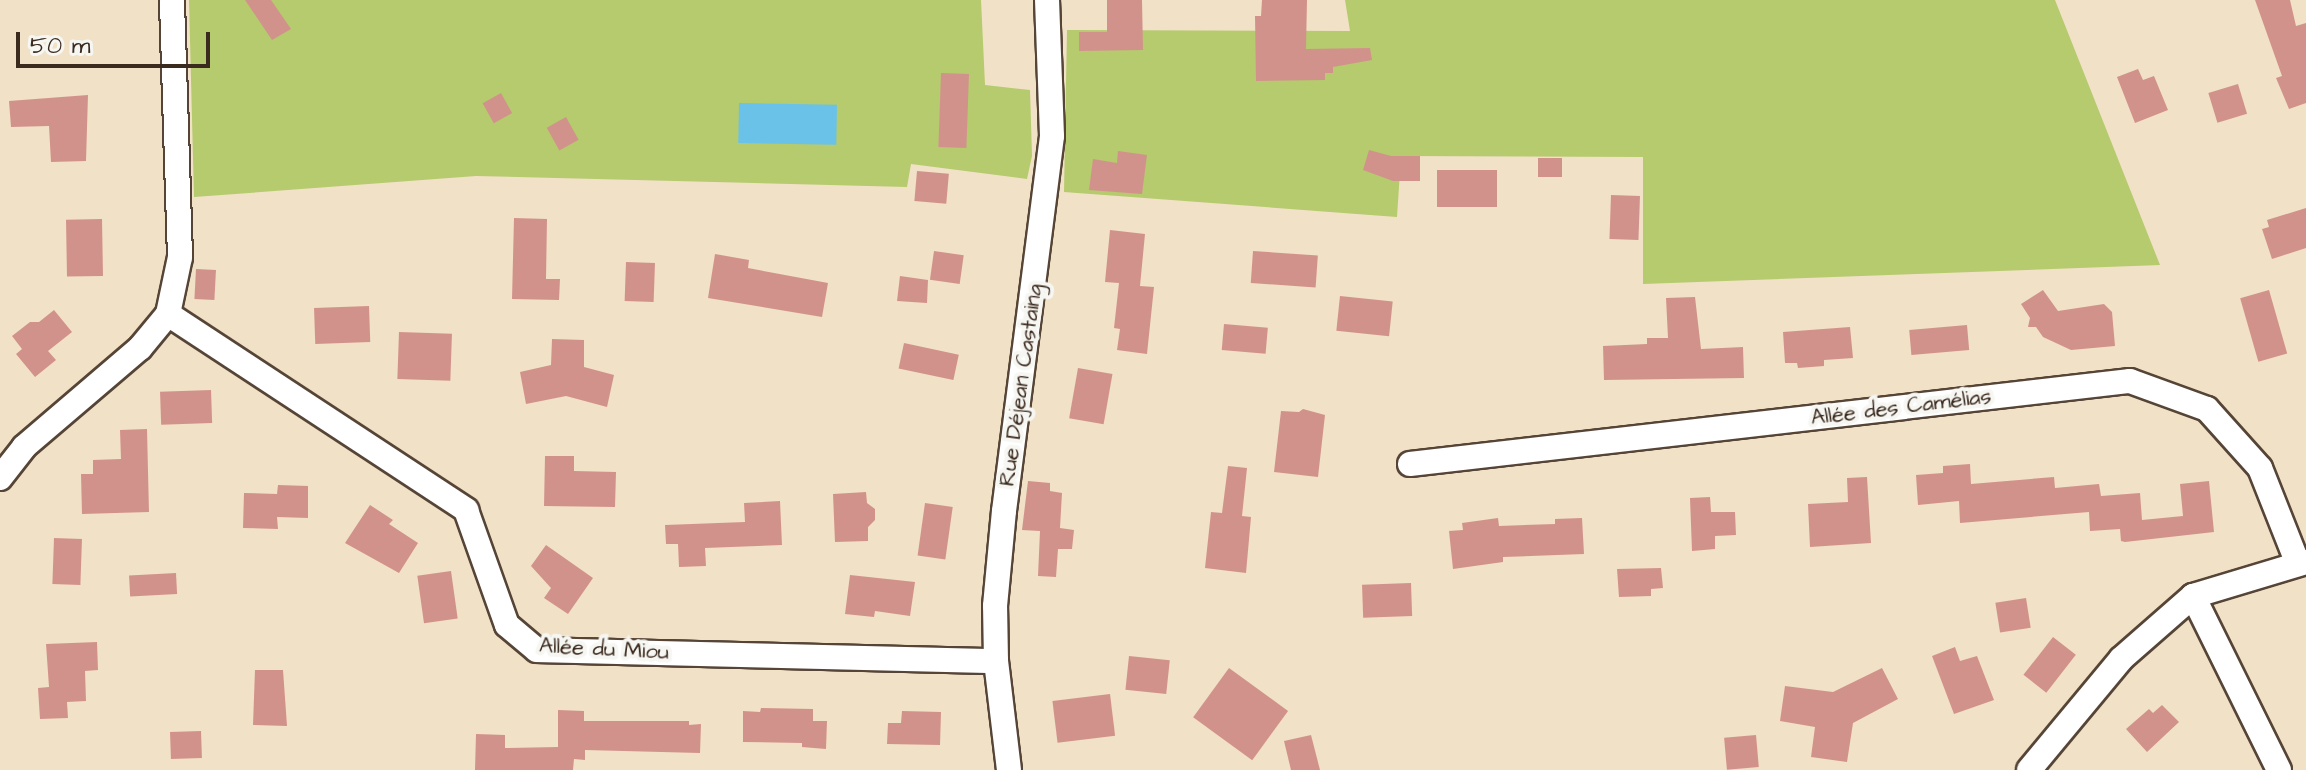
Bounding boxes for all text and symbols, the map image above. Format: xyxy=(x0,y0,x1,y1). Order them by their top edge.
scale bar xyxy=(20,16,214,66)
text: 50 m xyxy=(30,29,90,63)
street label: Rue Déjean Castaing xyxy=(994,282,1048,488)
street label: Allée des Camélias xyxy=(1809,383,1993,431)
street label: Allée du Miou xyxy=(538,632,670,666)

